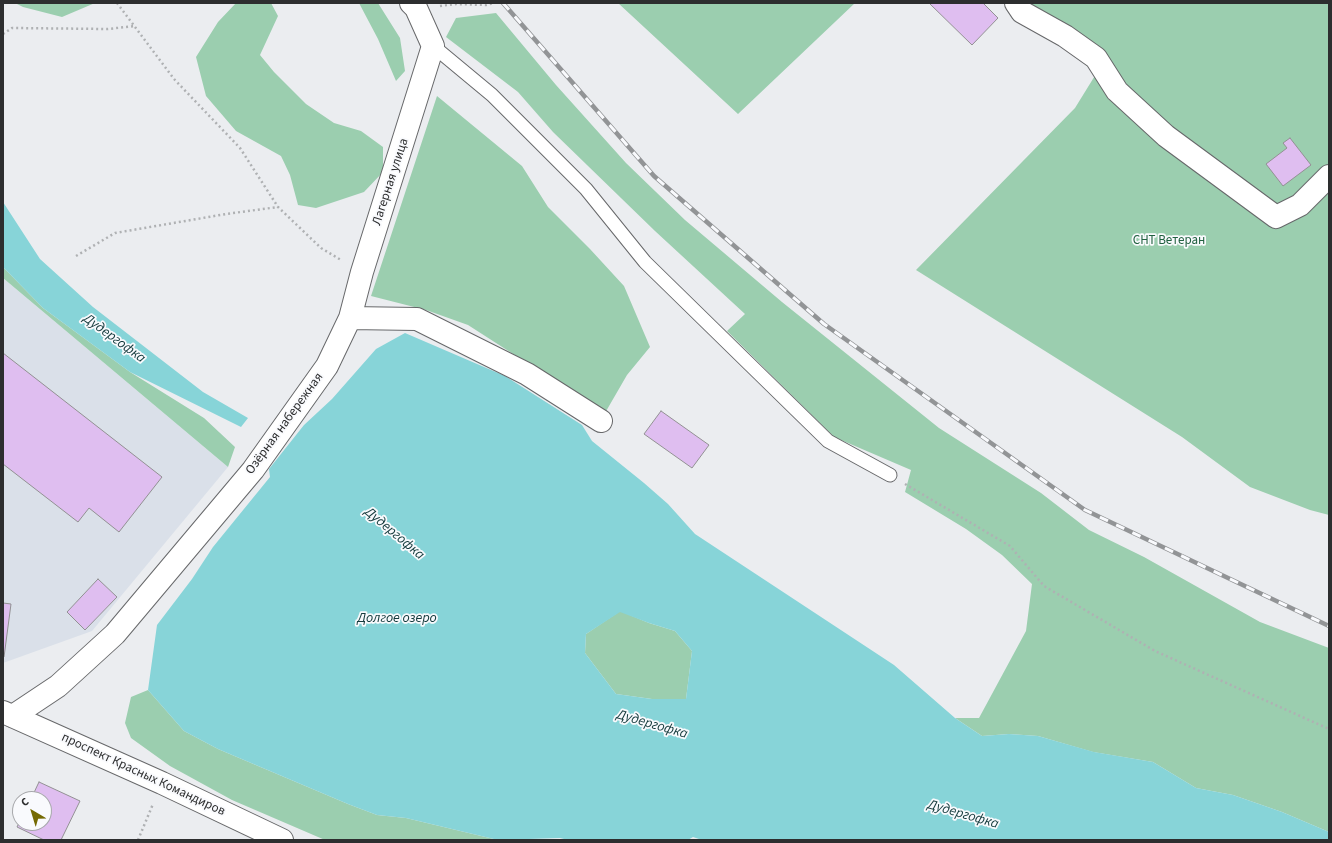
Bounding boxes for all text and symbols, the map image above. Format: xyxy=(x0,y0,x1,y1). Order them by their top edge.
street label: Лагерная улица xyxy=(370,137,412,227)
park label: СНТ Ветеран xyxy=(1133,233,1205,249)
water label: Дудергофка xyxy=(80,311,148,367)
street label: Озёрная набережная xyxy=(243,370,327,478)
water label: Дудергофка xyxy=(361,504,427,564)
water label: Долгое озеро xyxy=(357,611,437,627)
water label: Дудергофка xyxy=(615,707,689,743)
street label: проспект Красных Командиров xyxy=(59,730,227,820)
north arrow xyxy=(12,791,52,831)
text: С xyxy=(18,794,32,810)
water label: Дудергофка xyxy=(926,797,1000,833)

